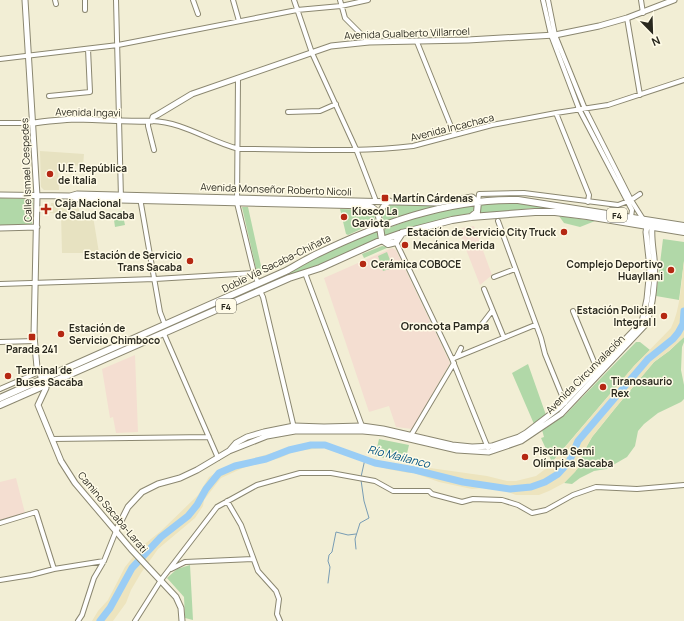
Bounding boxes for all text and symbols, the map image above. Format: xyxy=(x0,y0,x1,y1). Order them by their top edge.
north arrow xyxy=(632,12,672,52)
street label: Avenida Gualberto Villarroel xyxy=(344,24,470,42)
text: N xyxy=(649,33,663,50)
street label: Avenida Ingavi xyxy=(55,104,121,120)
street label: Avenida Incachaca xyxy=(409,110,495,144)
street label: Calle Ismael Cespedes xyxy=(17,118,35,222)
place label: U.E. República de Italia xyxy=(58,161,127,187)
marker: U.E. República de Italia xyxy=(45,169,55,179)
street label: Avenida Monseñor Roberto Nicoli xyxy=(200,179,352,199)
place label: Martín Cárdenas xyxy=(393,191,474,205)
marker: Martín Cárdenas xyxy=(380,193,390,203)
place label: Caja Nacional de Salud Sacaba xyxy=(55,196,135,222)
marker: Caja Nacional de Salud Sacaba xyxy=(40,203,52,215)
place label: Kiosco La Gaviota xyxy=(352,204,398,230)
road number: F4 xyxy=(607,208,627,222)
marker: Kiosco La Gaviota xyxy=(339,212,349,222)
place label: Estación de Servicio City Truck xyxy=(407,225,557,239)
marker: Estación de Servicio City Truck xyxy=(559,227,569,237)
street label: Doble Vía Sacaba-Chiñata xyxy=(219,231,333,295)
place label: Mecánica Merida xyxy=(413,238,495,252)
marker: Mecánica Merida xyxy=(400,240,410,250)
place label: Estación de Servicio Trans Sacaba xyxy=(84,248,182,274)
marker: Estación de Servicio Trans Sacaba xyxy=(185,256,195,266)
place label: Cerámica COBOCE xyxy=(371,257,461,271)
place label: Complejo Deportivo Huayllani xyxy=(567,257,663,283)
marker: Cerámica COBOCE xyxy=(358,259,368,269)
marker: Complejo Deportivo Huayllani xyxy=(666,265,676,275)
road number: F4 xyxy=(216,299,236,313)
place label: Estación Policial Integral I xyxy=(577,303,656,329)
marker: Estación Policial Integral I xyxy=(659,311,669,321)
district label: Oroncota Pampa xyxy=(401,318,489,333)
place label: Estación de Servicio Chimboco xyxy=(69,321,160,347)
marker: Estación de Servicio Chimboco xyxy=(56,329,66,339)
street label: Avenida Circunvalación xyxy=(542,331,628,417)
marker: Parada 241 xyxy=(27,332,37,342)
place label: Parada 241 xyxy=(6,342,58,356)
place label: Terminal de Buses Sacaba xyxy=(16,363,83,389)
marker: Terminal de Buses Sacaba xyxy=(3,371,13,381)
place label: Tiranosaurio Rex xyxy=(611,374,672,400)
marker: Tiranosaurio Rex xyxy=(598,382,608,392)
water label: Río Mailanco xyxy=(366,441,433,471)
place label: Piscina Semi Olímpica Sacaba xyxy=(533,444,613,470)
marker: Piscina Semi Olímpica Sacaba xyxy=(520,452,530,462)
street label: Camino Sacaba-Larati xyxy=(75,469,151,555)

